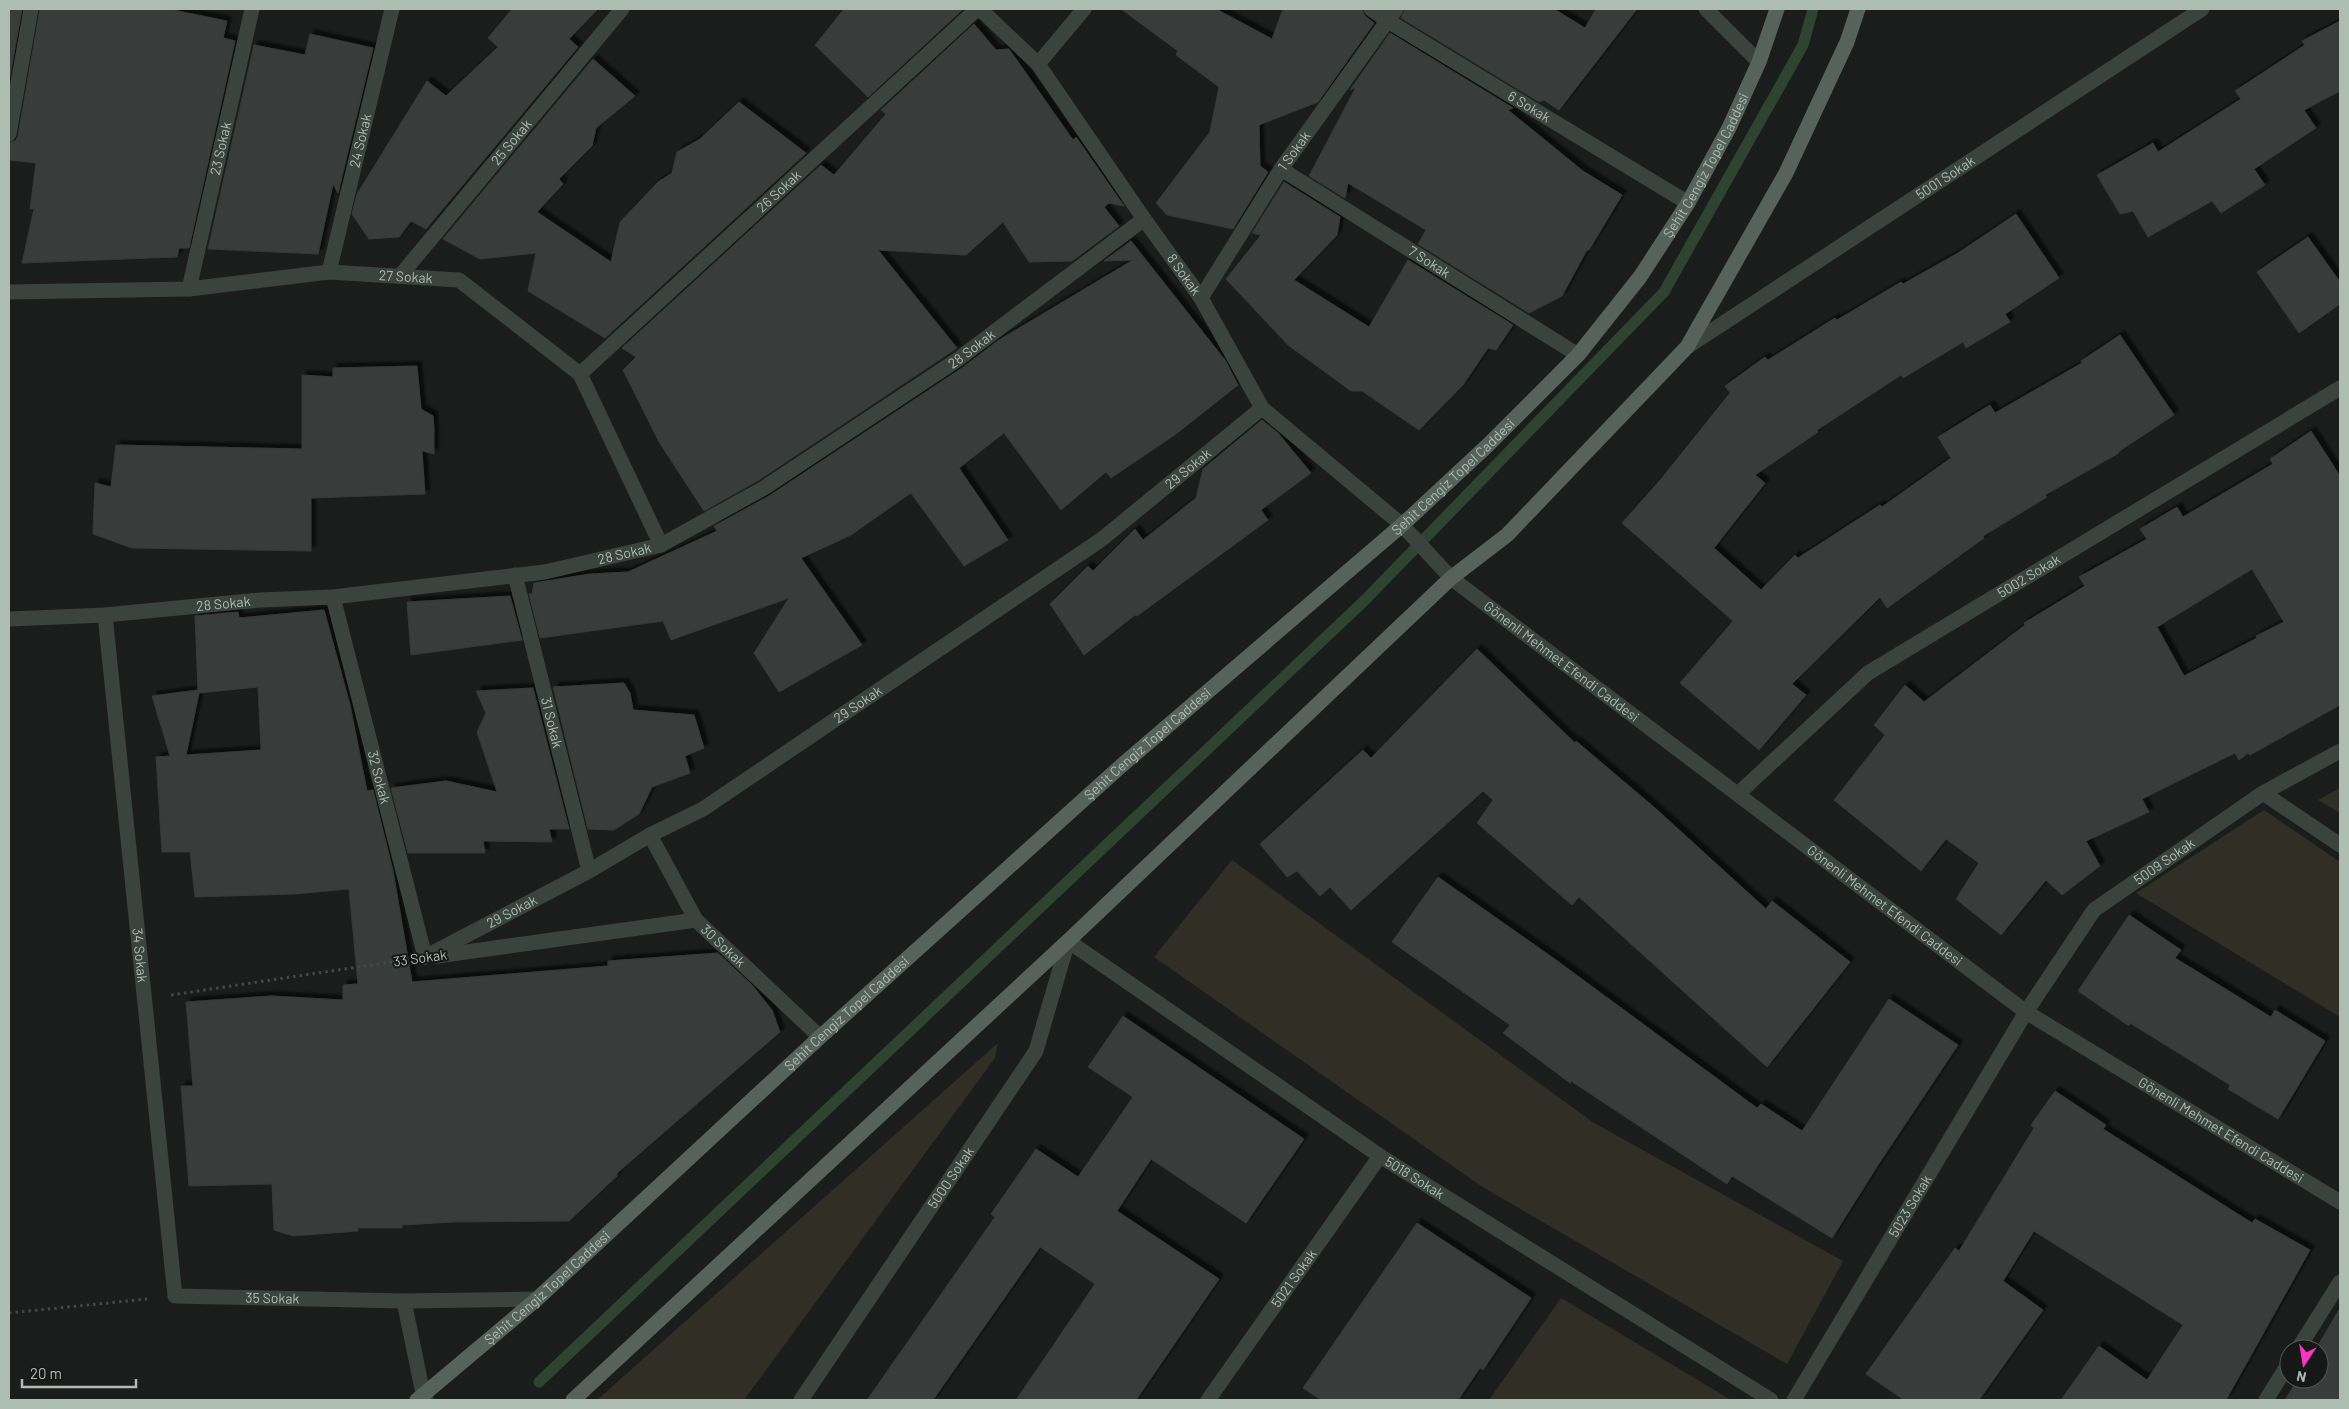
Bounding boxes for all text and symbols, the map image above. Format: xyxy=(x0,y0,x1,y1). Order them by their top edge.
street label: 6 Sokak xyxy=(1505,87,1554,126)
street label: Şehit Cengiz Topel Caddesi xyxy=(1659,90,1752,241)
street label: 24 Sokak xyxy=(345,112,375,169)
street label: 25 Sokak xyxy=(487,116,535,168)
street label: 23 Sokak xyxy=(206,120,234,177)
street label: 1 Sokak xyxy=(1274,128,1313,174)
street label: 5001 Sokak xyxy=(1912,151,1978,203)
street label: 26 Sokak xyxy=(753,166,804,216)
street label: 7 Sokak xyxy=(1405,242,1454,281)
street label: 8 Sokak xyxy=(1164,250,1205,298)
street label: 27 Sokak xyxy=(378,266,433,286)
street label: 28 Sokak xyxy=(945,325,998,372)
street label: Şehit Cengiz Topel Caddesi xyxy=(1388,414,1518,538)
street label: 29 Sokak xyxy=(1161,444,1214,492)
street label: 28 Sokak xyxy=(596,539,653,567)
street label: 5002 Sokak xyxy=(1994,550,2063,601)
street label: 28 Sokak xyxy=(195,592,251,614)
street label: Gönenli Mehmet Efendi Caddesi xyxy=(1481,597,1643,725)
street label: 29 Sokak xyxy=(830,681,885,726)
street label: Şehit Cengiz Topel Caddesi xyxy=(1080,684,1214,803)
street label: 31 Sokak xyxy=(538,695,567,749)
street label: 32 Sokak xyxy=(365,749,395,806)
street label: 5009 Sokak xyxy=(2130,834,2198,888)
street label: Gönenli Mehmet Efendi Caddesi xyxy=(1804,841,1966,969)
street label: 29 Sokak xyxy=(483,891,540,931)
street label: 30 Sokak xyxy=(698,920,749,970)
street label: 34 Sokak xyxy=(129,927,152,983)
street label: 33 Sokak xyxy=(392,945,448,970)
street label: Şehit Cengiz Topel Caddesi xyxy=(780,952,912,1074)
street label: Gönenli Mehmet Efendi Caddesi xyxy=(2136,1073,2307,1186)
street label: 5000 Sokak xyxy=(923,1143,977,1211)
street label: 5018 Sokak xyxy=(1382,1152,1448,1202)
street label: 5023 Sokak xyxy=(1884,1172,1935,1240)
street label: Şehit Cengiz Topel Caddesi xyxy=(481,1227,613,1348)
street label: 5021 Sokak xyxy=(1267,1246,1320,1310)
street label: 35 Sokak xyxy=(245,1289,300,1307)
north arrow xyxy=(2279,1339,2329,1389)
scale bar xyxy=(22,1356,136,1388)
text: 20 m xyxy=(30,1364,62,1382)
text: N xyxy=(2295,1368,2308,1386)

